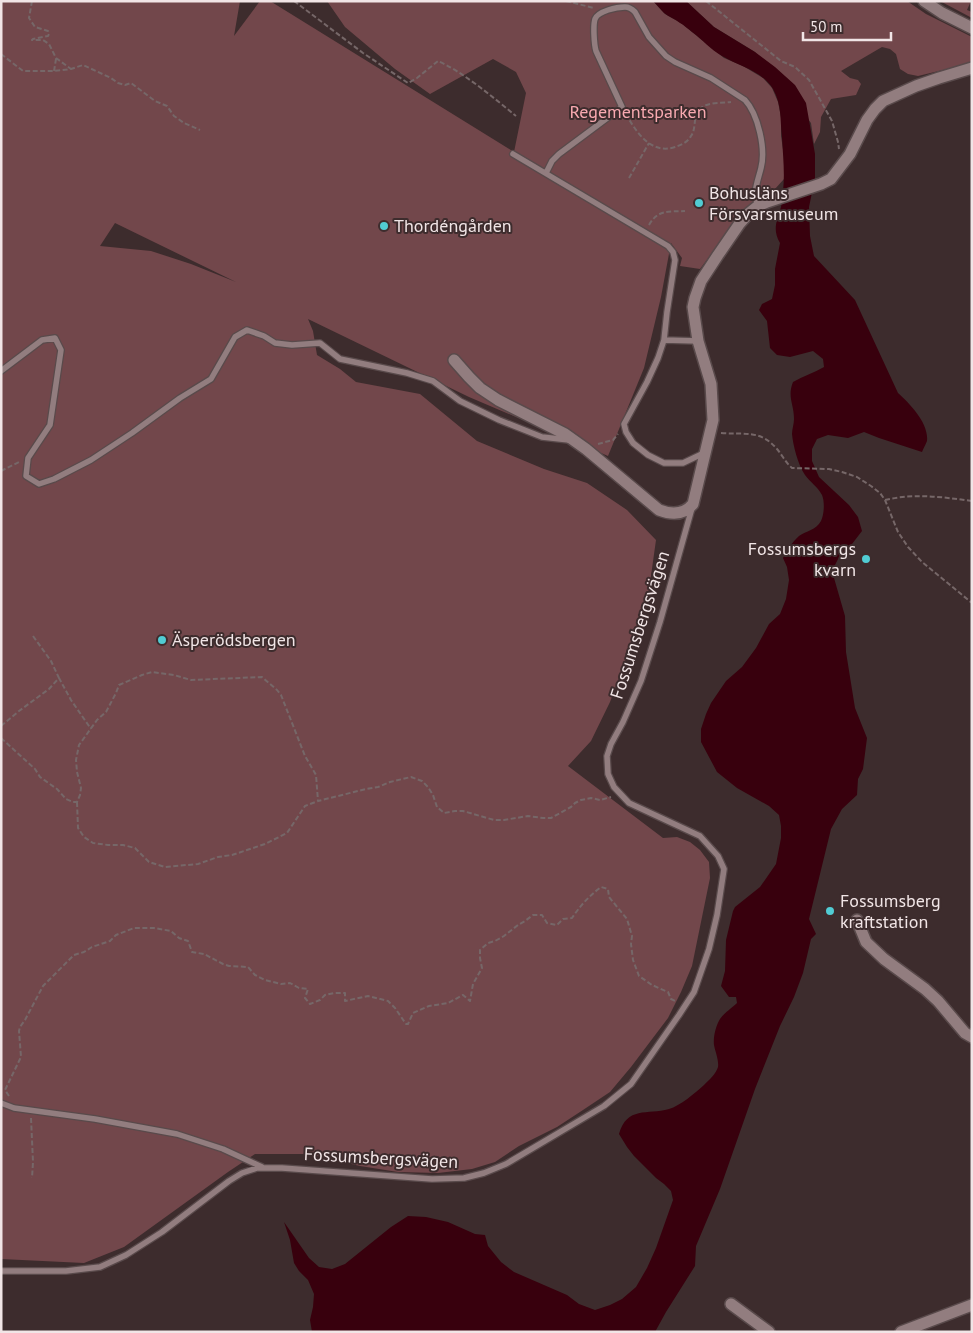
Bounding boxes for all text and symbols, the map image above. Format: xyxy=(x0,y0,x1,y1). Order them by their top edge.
scale bar xyxy=(803,10,890,42)
text: 50 m xyxy=(810,17,843,36)
park label: Regementsparken xyxy=(569,100,707,123)
place label: Bohusläns Försvarsmuseum xyxy=(709,181,838,225)
marker: Bohusläns Försvarsmuseum xyxy=(693,197,705,209)
place label: Thordéngården xyxy=(394,214,512,237)
marker: Thordéngården xyxy=(378,220,390,232)
place label: Fossumsbergs kvarn xyxy=(748,537,856,581)
street label: Fossumsbergsvägen xyxy=(605,548,674,702)
marker: Fossumsbergs kvarn xyxy=(860,553,872,565)
place label: Äsperödsbergen xyxy=(172,628,296,651)
marker: Äsperödsbergen xyxy=(156,634,168,646)
place label: Fossumsberg kraftstation xyxy=(840,889,941,933)
marker: Fossumsberg kraftstation xyxy=(824,905,836,917)
street label: Fossumsbergsvägen xyxy=(303,1142,459,1173)

